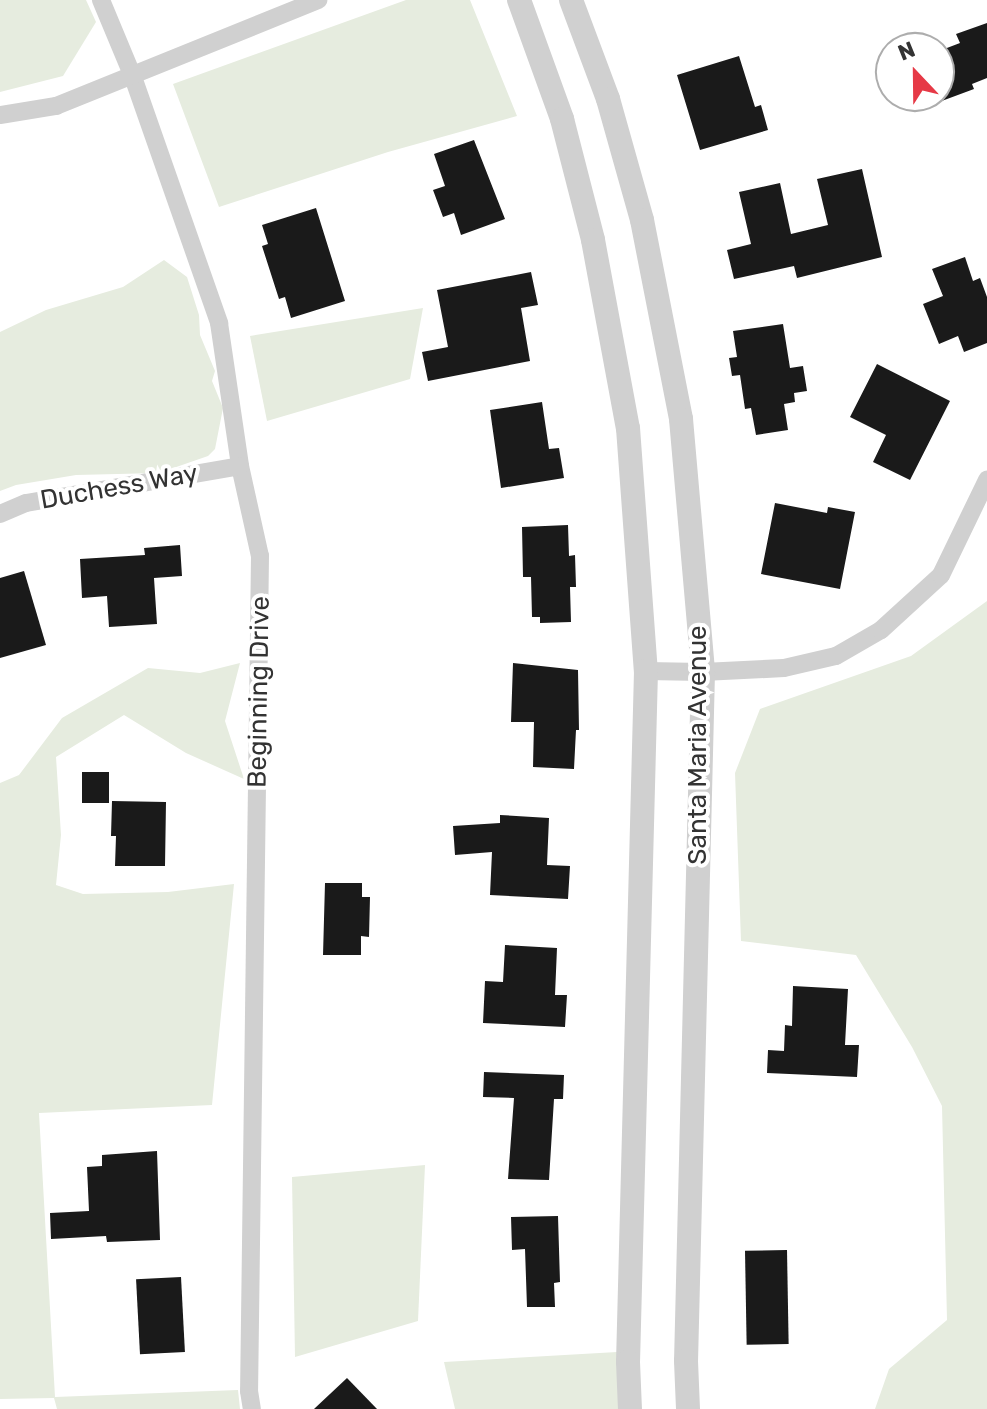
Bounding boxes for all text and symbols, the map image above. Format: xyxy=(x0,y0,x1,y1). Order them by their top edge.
north arrow xyxy=(875,32,955,112)
text: N xyxy=(894,36,919,67)
street label: Duchess Way xyxy=(38,458,200,516)
street label: Beginning Drive xyxy=(242,596,276,788)
street label: Santa Maria Avenue xyxy=(682,625,714,865)

